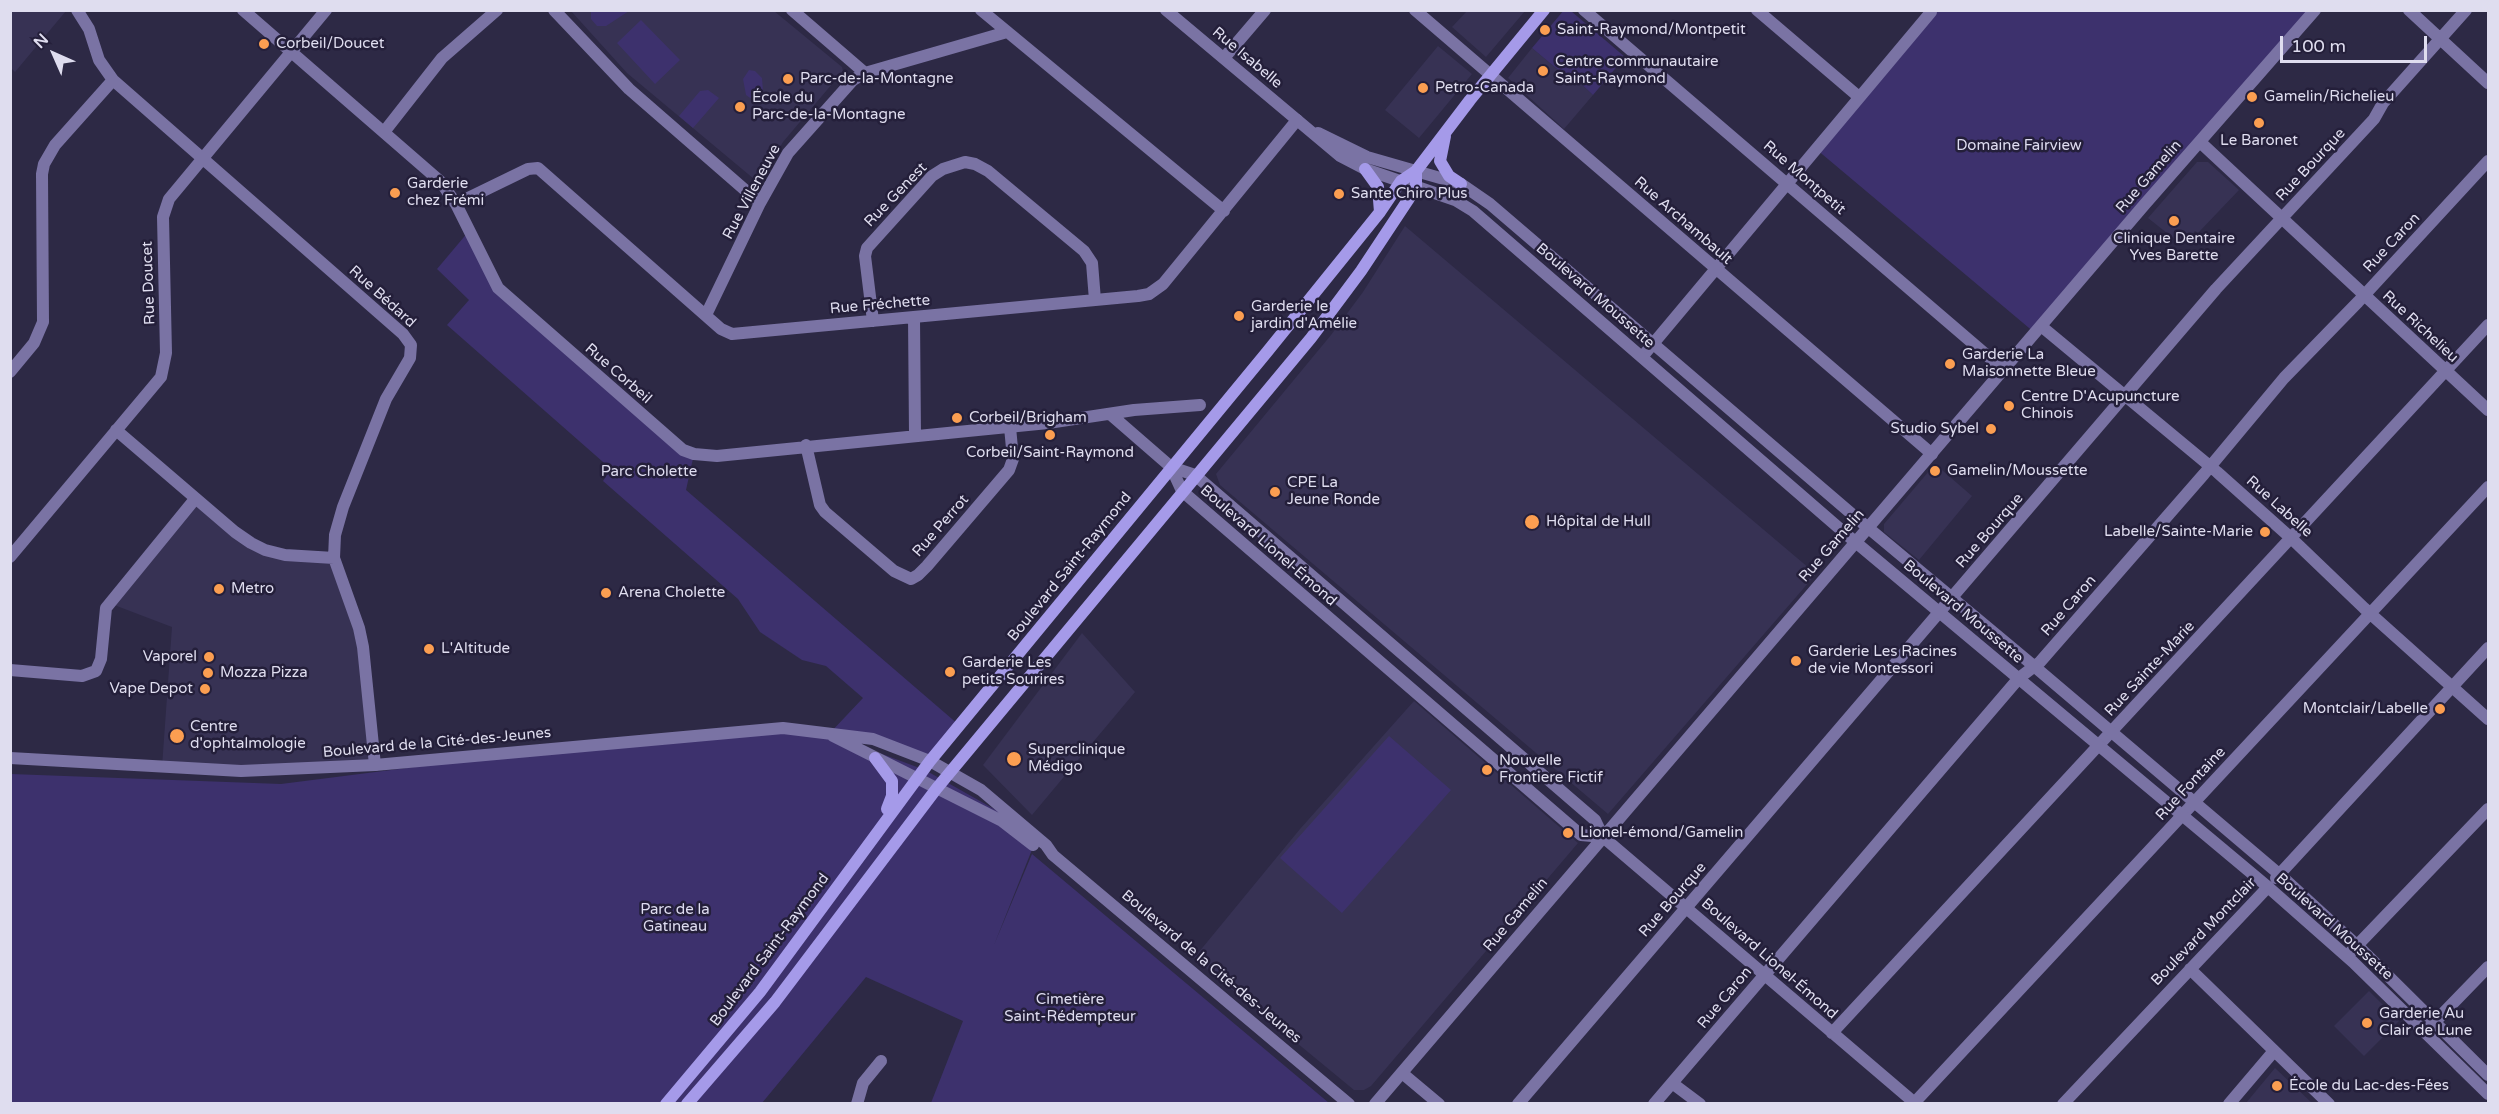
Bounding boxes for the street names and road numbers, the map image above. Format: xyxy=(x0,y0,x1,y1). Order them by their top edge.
street label: Rue Isabelle xyxy=(1208,24,1286,92)
street label: Rue Bourque xyxy=(2273,125,2349,205)
street label: Rue Montpetit xyxy=(1759,137,1849,219)
street label: Rue Gamelin xyxy=(2112,137,2186,217)
street label: Rue Villeneuve xyxy=(719,141,785,243)
street label: Rue Genest xyxy=(861,159,931,231)
street label: Rue Archambault xyxy=(1630,173,1736,269)
street label: Rue Caron xyxy=(2360,209,2424,277)
street label: Boulevard Moussette xyxy=(1532,240,1658,352)
street label: Rue Doucet xyxy=(139,241,159,325)
street label: Rue Bédard xyxy=(345,262,419,332)
street label: Rue Richelieu xyxy=(2378,287,2462,367)
street label: Rue Fréchette xyxy=(829,292,931,318)
street label: Rue Corbeil xyxy=(581,340,655,408)
street label: Rue Labelle xyxy=(2242,472,2316,542)
street label: Boulevard Lionel-Émond xyxy=(1196,482,1340,610)
street label: Boulevard Saint-Raymond xyxy=(1004,489,1136,645)
street label: Rue Bourque xyxy=(1953,490,2027,572)
street label: Rue Perrot xyxy=(909,491,973,561)
street label: Rue Gamelin xyxy=(1795,506,1869,586)
street label: Boulevard Moussette xyxy=(1899,557,2027,667)
street label: Rue Caron xyxy=(2038,572,2100,640)
street label: Rue Sainte-Marie xyxy=(2101,618,2199,720)
street label: Boulevard de la Cité-des-Jeunes xyxy=(322,724,552,762)
street label: Rue Fontaine xyxy=(2152,743,2230,825)
street label: Rue Bourque xyxy=(1636,859,1710,941)
street label: Boulevard Saint-Raymond xyxy=(707,870,833,1030)
street label: Boulevard Moussette xyxy=(2272,870,2396,984)
street label: Rue Gamelin xyxy=(1480,874,1552,956)
street label: Boulevard Montclair xyxy=(2148,874,2260,990)
street label: Boulevard de la Cité-des-Jeunes xyxy=(1118,887,1304,1047)
street label: Boulevard Lionel-Émond xyxy=(1697,895,1841,1023)
street label: Rue Caron xyxy=(1694,964,1756,1032)

